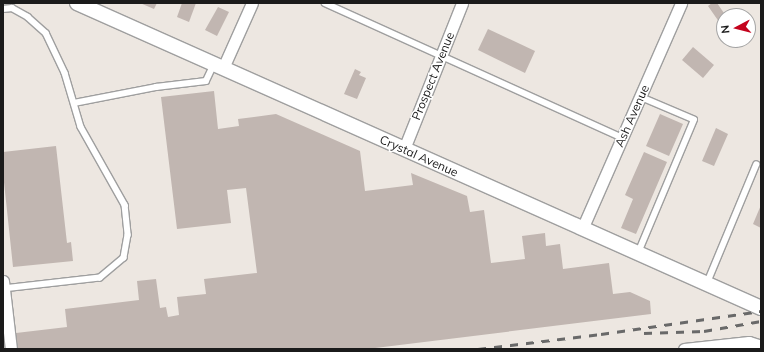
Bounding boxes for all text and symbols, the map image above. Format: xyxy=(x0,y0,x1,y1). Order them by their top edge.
north arrow xyxy=(716,8,756,48)
text: N xyxy=(718,24,733,34)
street label: Prospect Avenue xyxy=(409,30,457,122)
street label: Ash Avenue xyxy=(612,83,652,149)
street label: Crystal Avenue xyxy=(378,132,460,180)

